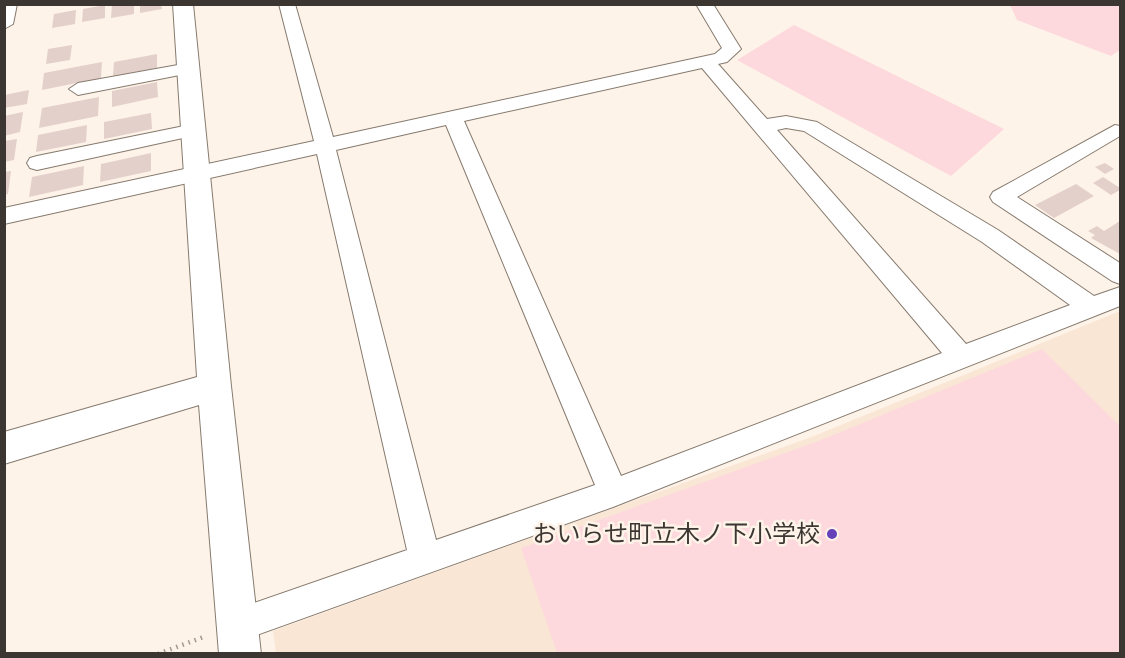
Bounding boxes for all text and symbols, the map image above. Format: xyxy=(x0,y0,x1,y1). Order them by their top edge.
place label: おいらせ町立木ノ下小学校 xyxy=(532,518,820,549)
marker: おいらせ町立木ノ下小学校 xyxy=(825,527,839,541)

